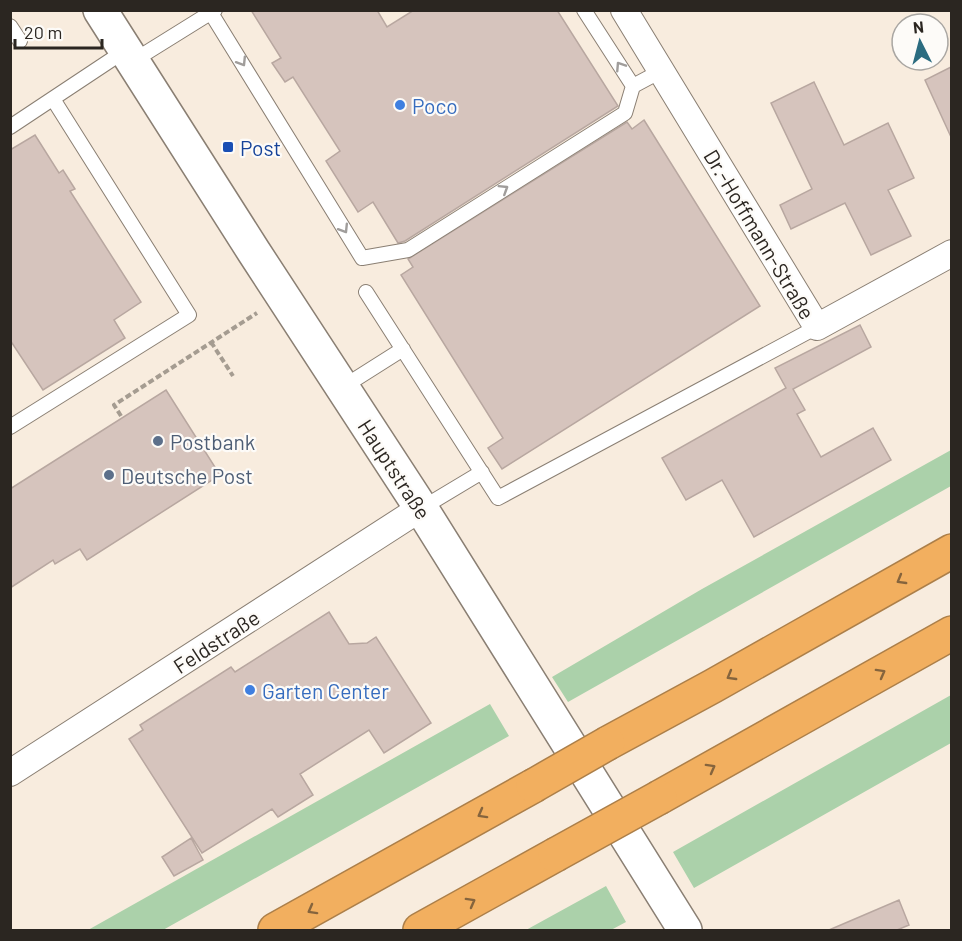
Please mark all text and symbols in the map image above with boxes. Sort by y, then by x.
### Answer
scale bar [15,12,102,50]
north arrow [890,12,950,72]
text: N [912,17,925,37]
text: 20 m [24,21,62,43]
one-way arrow [234,56,246,66]
one-way arrow [616,62,628,72]
place label: Poco [412,93,458,118]
marker: Poco [393,98,407,112]
place label: Post [240,135,281,160]
marker: Post [221,140,235,154]
street label: Dr.-Hoffmann-Straße [699,145,821,323]
one-way arrow [498,185,508,197]
one-way arrow [336,223,348,233]
street label: Hauptstraße [353,414,437,524]
place label: Postbank [170,429,255,454]
marker: Postbank [151,434,165,448]
place label: Deutsche Post [121,463,253,488]
marker: Deutsche Post [102,468,116,482]
one-way arrow [897,573,907,584]
street label: Feldstraße [168,604,264,678]
one-way arrow [727,669,737,680]
one-way arrow [875,669,885,680]
place label: Garten Center [262,678,389,703]
marker: Garten Center [243,683,257,697]
one-way arrow [705,764,715,775]
one-way arrow [478,807,488,818]
one-way arrow [465,898,475,909]
one-way arrow [308,903,318,914]

